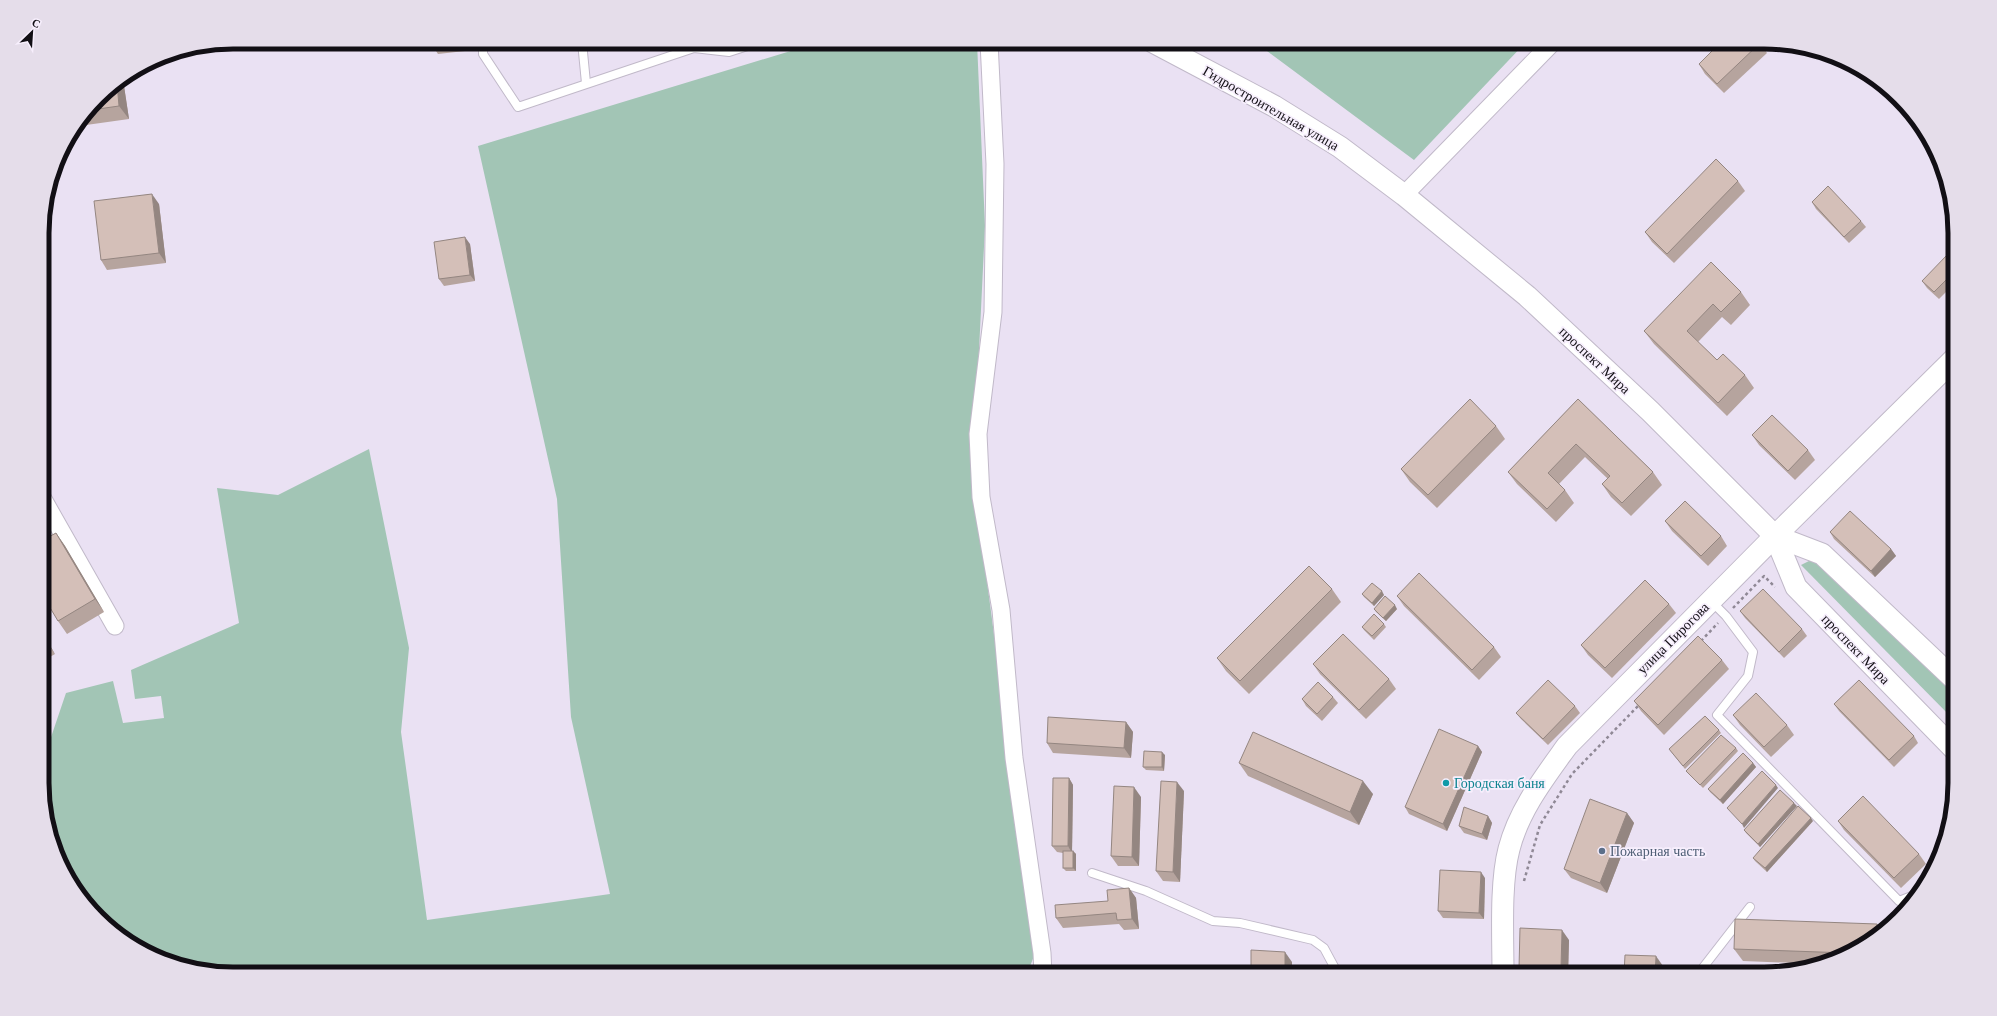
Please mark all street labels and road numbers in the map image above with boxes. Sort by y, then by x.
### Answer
street label: Гидростроительная улица [1200,63,1342,154]
street label: проспект Мира [1556,324,1634,397]
street label: улица Пирогова [1635,599,1713,677]
street label: проспект Мира [1819,611,1893,688]

